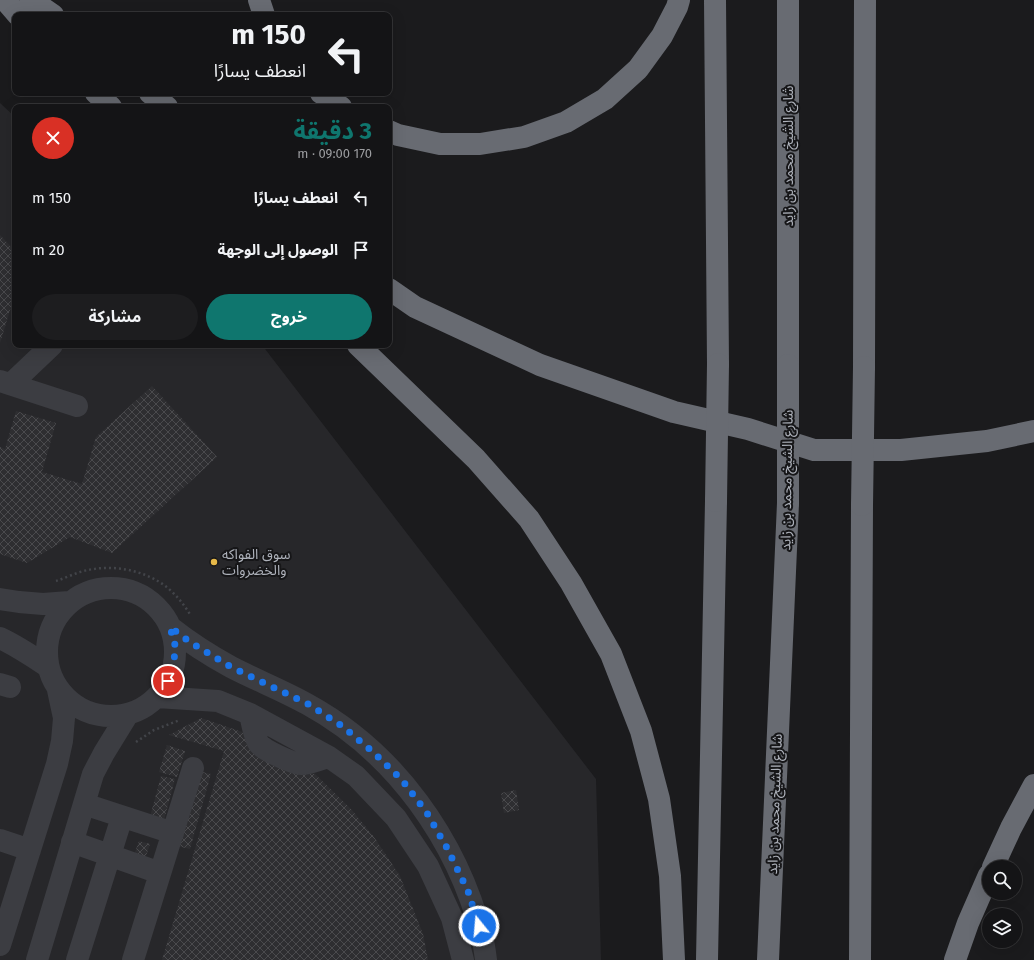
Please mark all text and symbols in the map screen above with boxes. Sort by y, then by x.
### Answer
text: 150 m [231,18,306,51]
icon: left [320,28,372,80]
text: انعطف يسارًا [214,60,306,82]
street label: شارع الشيخ محمد بن زايد [780,86,799,226]
button: close [32,117,74,159]
text: 3 دقيقة [293,117,372,145]
text: 170 m · 09:00 [297,146,372,161]
icon: left [350,187,372,209]
text: 150 m [32,189,71,207]
text: انعطف يسارًا [254,189,338,207]
icon: arrive [350,239,372,261]
text: 20 m [32,241,65,259]
text: الوصول إلى الوجهة [218,241,338,259]
button: مشاركة [32,294,198,340]
button: خروج [206,294,372,340]
street label: شارع الشيخ محمد بن زايد [777,409,799,551]
place label: سوق الفواكه والخضروات [222,546,291,579]
marker: سوق الفواكه والخضروات [209,557,219,567]
pin [151,664,185,698]
icon: arrive [157,670,179,692]
street label: شارع الشيخ محمد بن زايد [764,733,788,875]
map controls [982,860,1022,948]
button: search [982,860,1022,900]
position arrow [458,905,500,947]
button: layers [982,908,1022,948]

